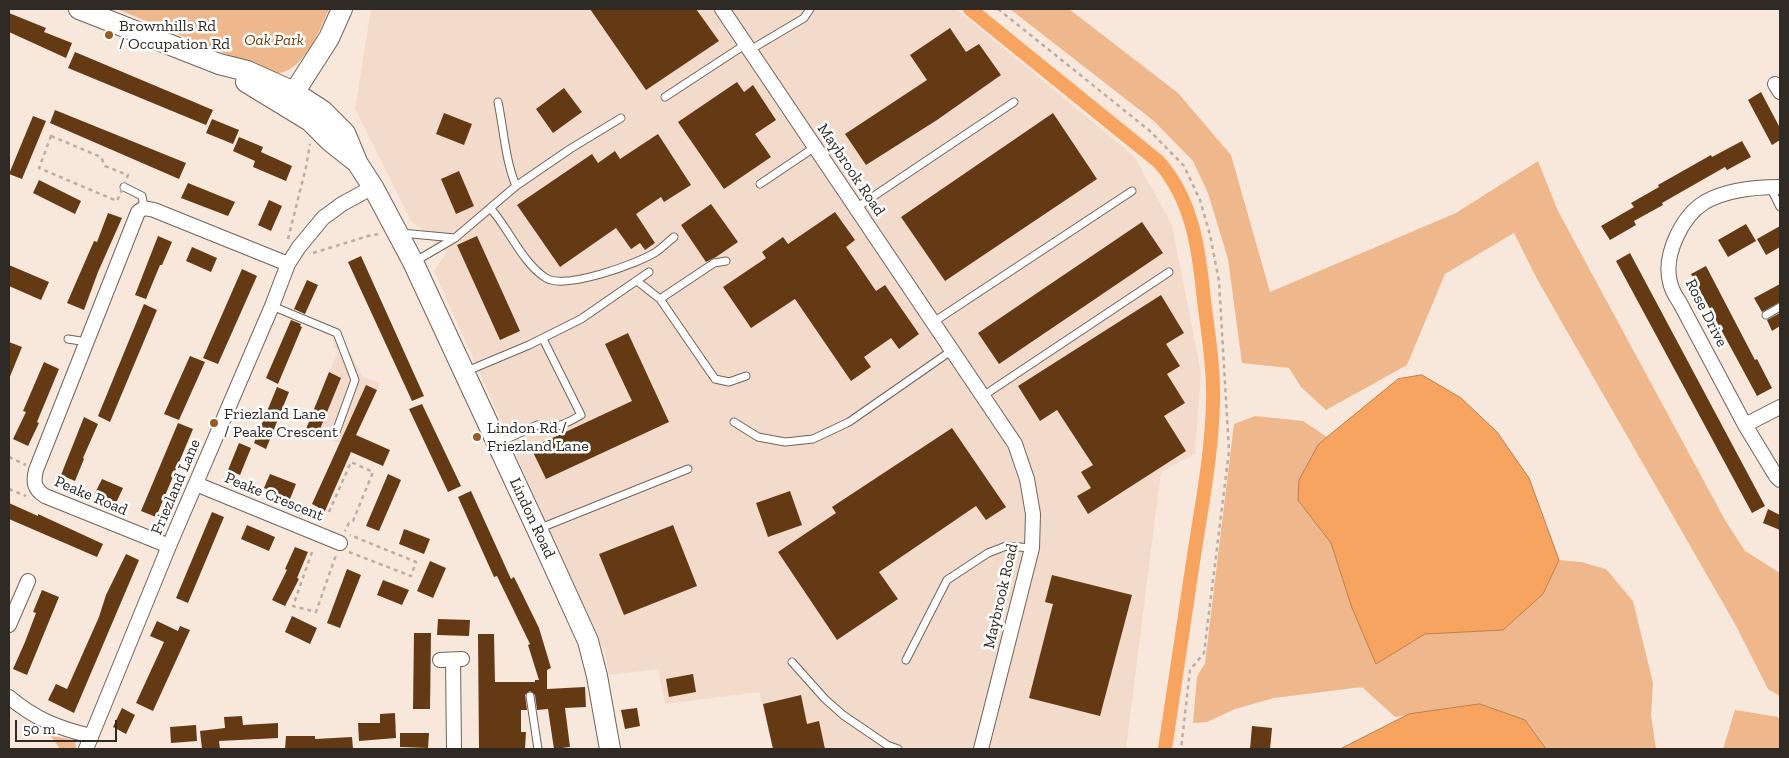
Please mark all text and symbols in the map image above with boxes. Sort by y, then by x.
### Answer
place label: Brownhills Rd / Occupation Rd [119,16,230,54]
marker: Brownhills Rd / Occupation Rd [103,29,115,41]
park label: Oak Park [244,30,304,50]
street label: Maybrook Road [813,120,889,220]
street label: Rose Drive [1681,276,1731,350]
place label: Friezland Lane / Peake Crescent [224,404,338,442]
marker: Friezland Lane / Peake Crescent [208,417,220,429]
place label: Lindon Rd / Friezland Lane [487,418,589,456]
marker: Lindon Rd / Friezland Lane [471,431,483,443]
street label: Friezland Lane [147,436,205,538]
street label: Peake Crescent [222,468,326,526]
street label: Peake Road [51,472,131,520]
street label: Lindon Road [505,475,559,561]
street label: Maybrook Road [980,541,1022,651]
scale bar [18,710,120,742]
text: 50 m [23,720,56,738]

